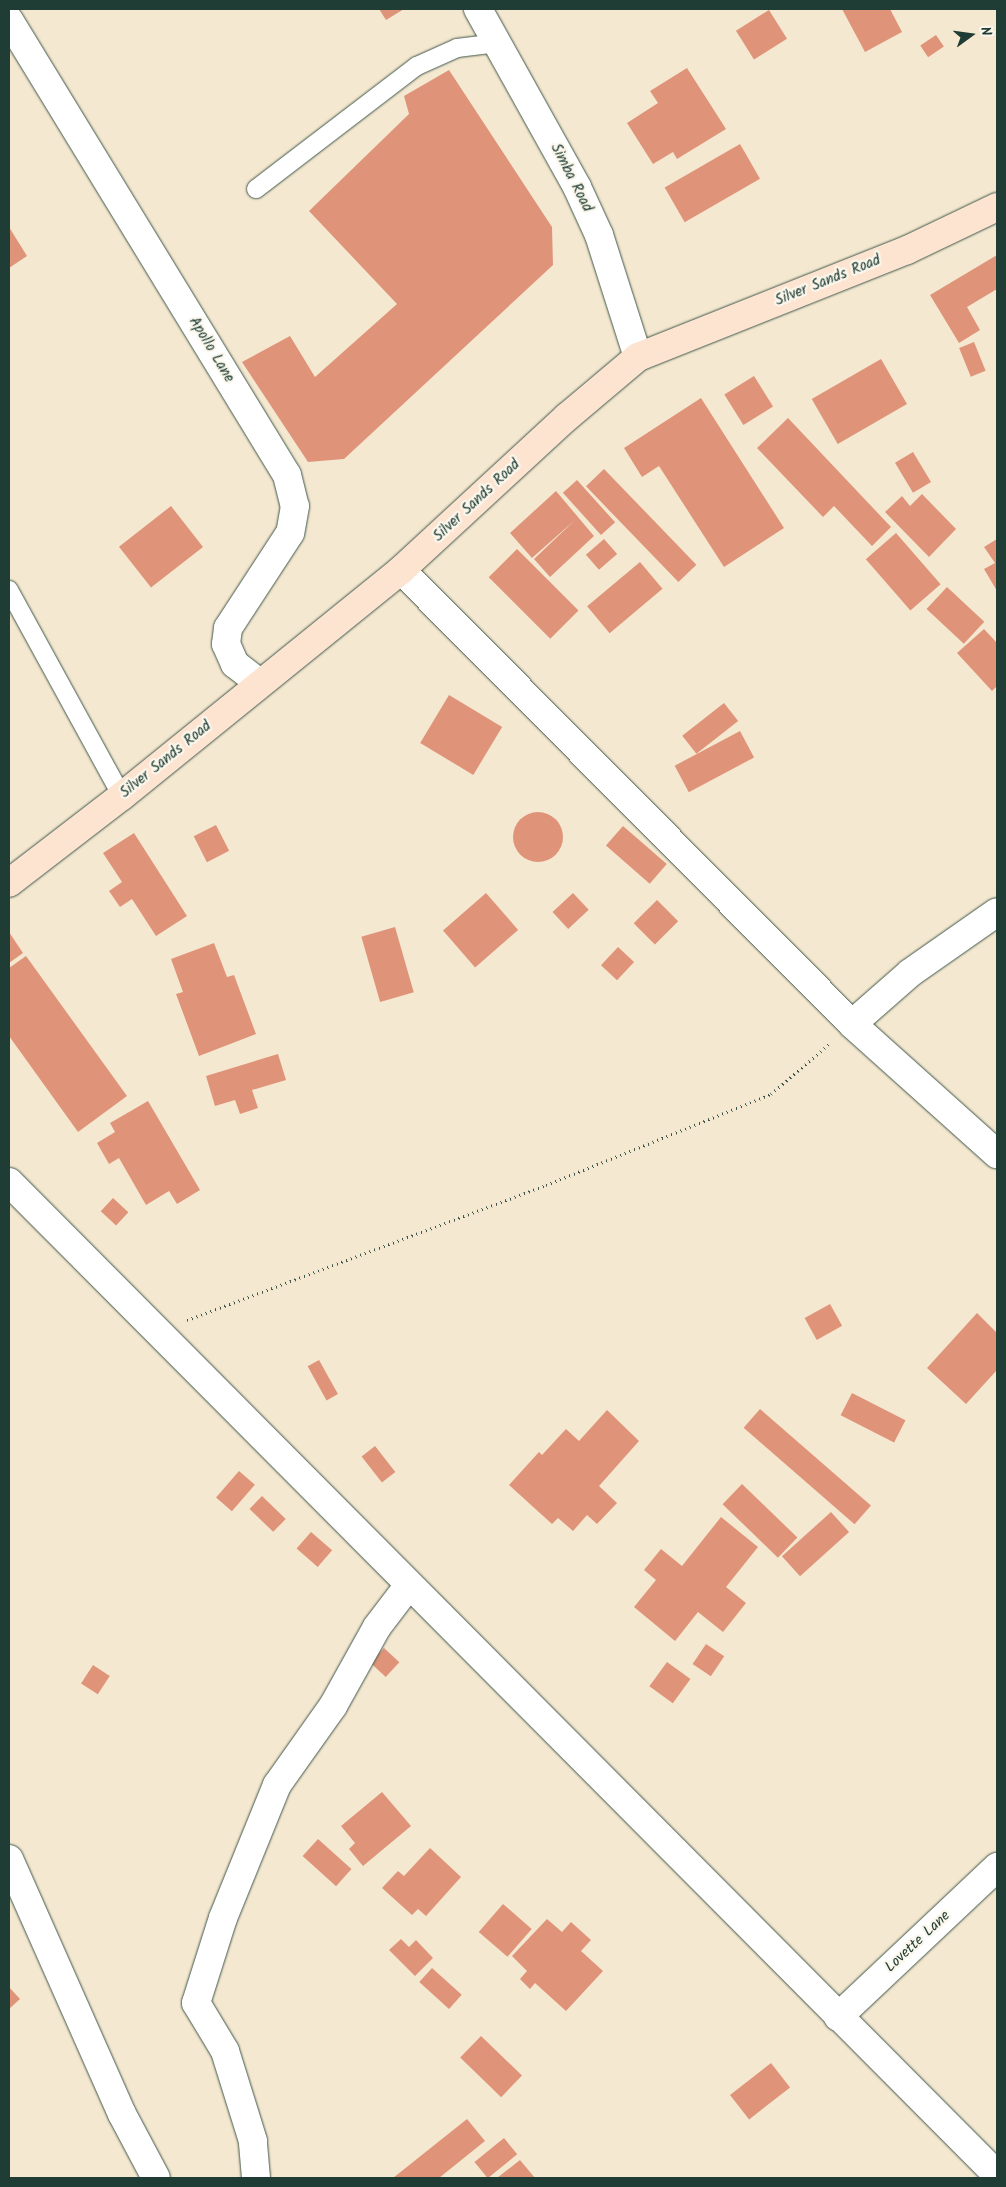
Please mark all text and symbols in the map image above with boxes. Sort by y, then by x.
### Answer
north arrow [946,10,996,60]
text: N [974,24,997,38]
street label: Simba Road [546,141,596,215]
street label: Silver Sands Road [773,252,883,310]
street label: Apollo Lane [184,314,238,386]
street label: Silver Sands Road [430,456,524,546]
street label: Silver Sands Road [117,718,215,802]
street label: Lovette Lane [882,1907,954,1977]

